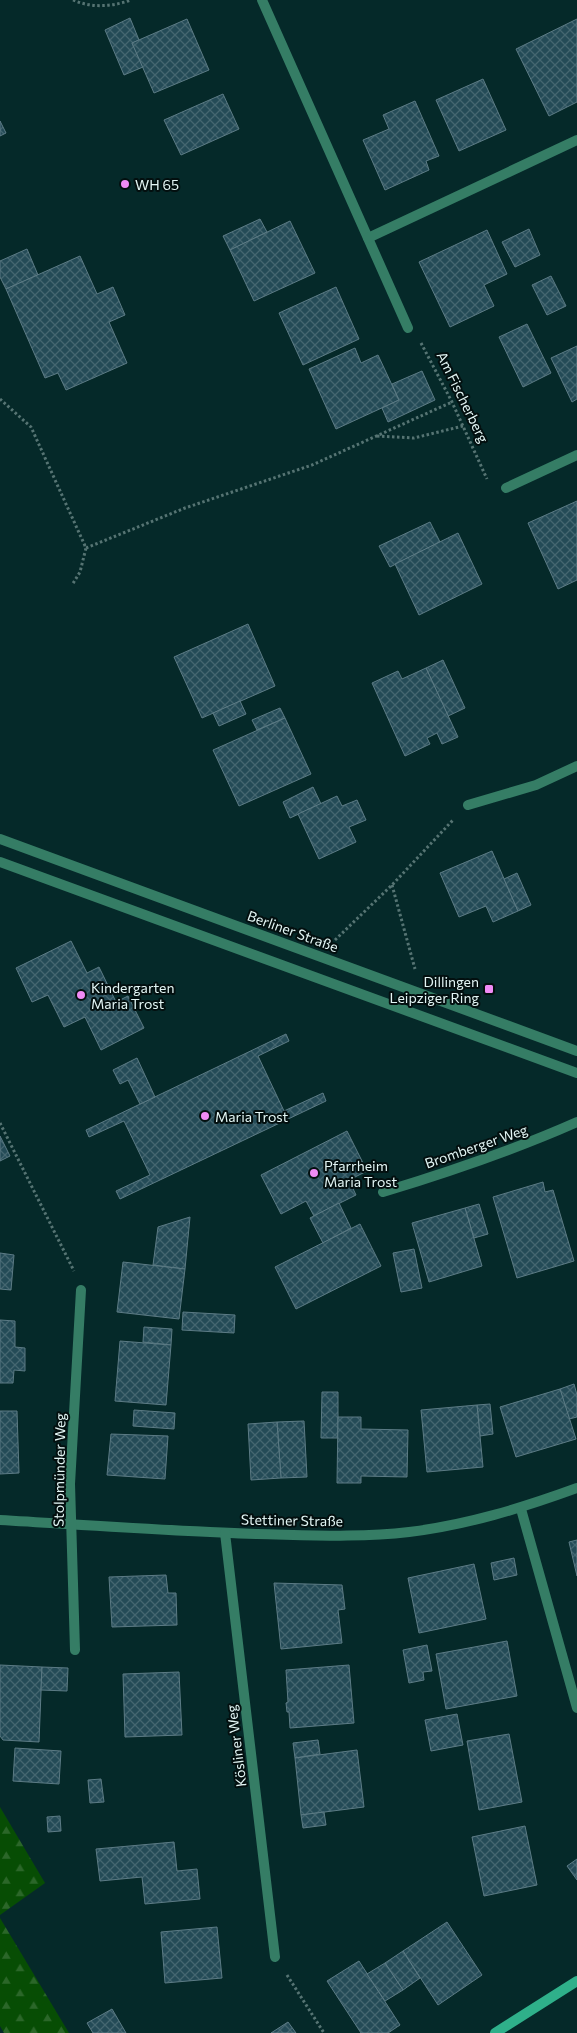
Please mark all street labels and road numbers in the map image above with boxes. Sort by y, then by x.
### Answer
street label: Am Fischerberg [434,349,493,446]
street label: Berliner Straße [245,907,341,955]
street label: Bromberger Weg [422,1120,530,1172]
street label: Stolpmünder Weg [50,1412,69,1527]
street label: Stettiner Straße [241,1511,343,1529]
street label: Kösliner Weg [222,1704,249,1788]

